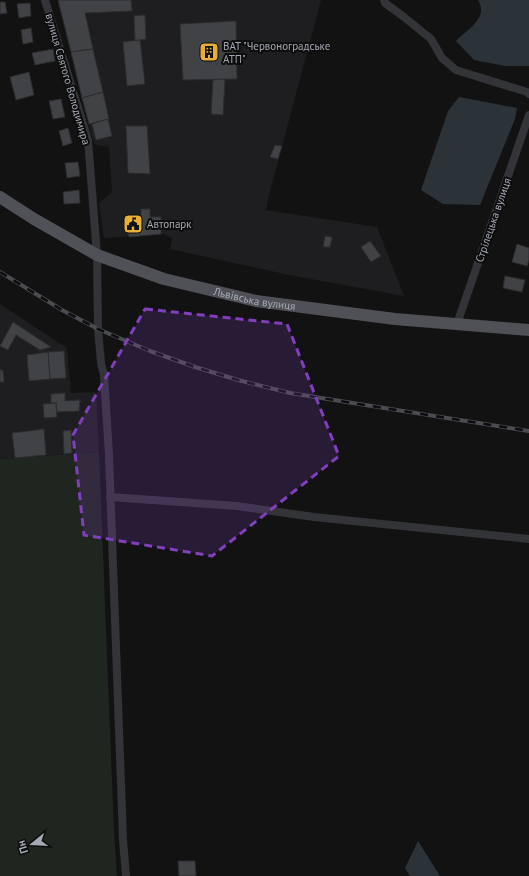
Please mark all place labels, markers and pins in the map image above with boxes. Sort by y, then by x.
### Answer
place label: ВАТ "Червоноградське АТП" [223,39,331,66]
building icon: ВАТ "Червоноградське АТП" [198,41,220,63]
public building icon: Автопарк [122,213,144,235]
place label: Автопарк [147,217,192,231]

